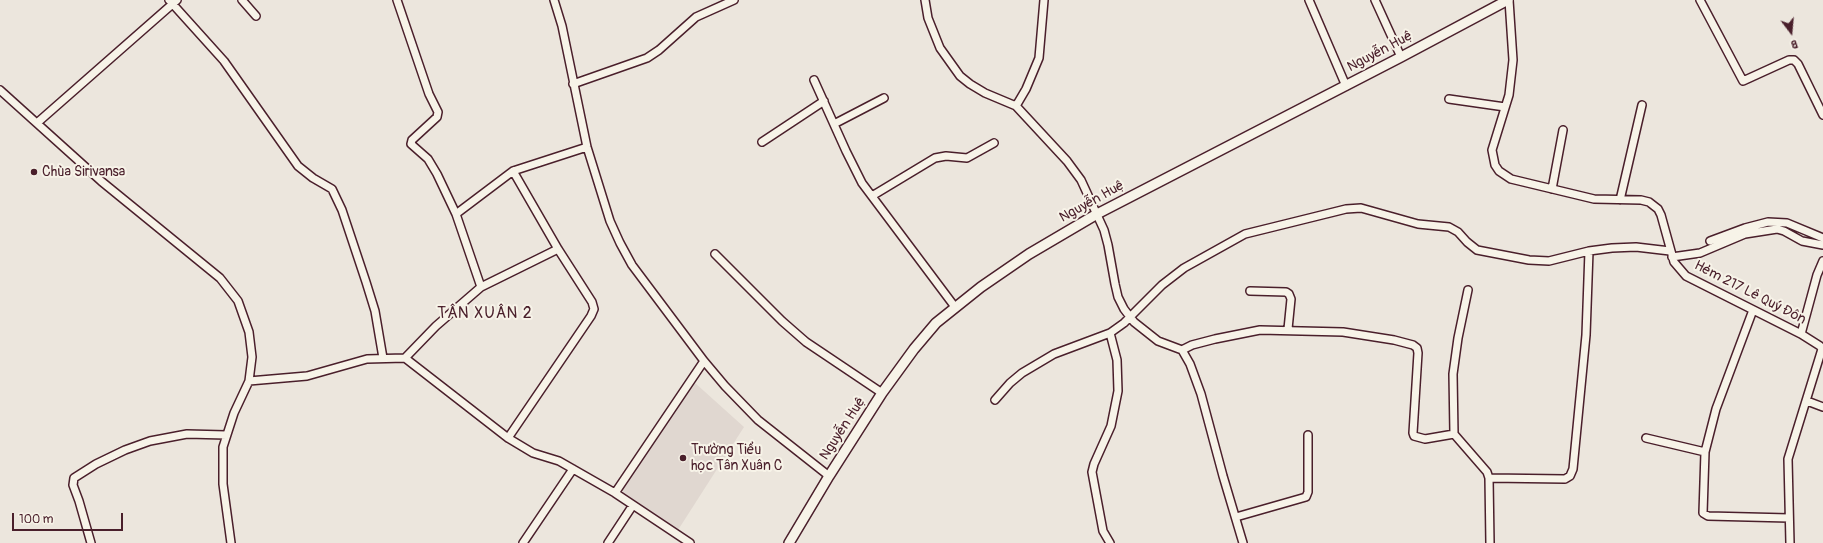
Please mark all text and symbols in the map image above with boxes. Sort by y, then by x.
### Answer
north arrow [1771,12,1811,52]
street label: Nguyễn Huệ [1345,28,1415,76]
text: B [1790,37,1799,51]
place label: Chùa Sirivansa [42,164,125,180]
marker: Chùa Sirivansa [29,167,39,177]
street label: Nguyễn Huệ [1057,177,1127,227]
street label: Hẻm 217 Lê Quý Đôn [1691,257,1809,329]
district label: TÂN XUÂN 2 [437,304,533,324]
street label: Nguyễn Huệ [817,395,869,463]
place label: Trường Tiểu học Tân Xuân C [691,442,782,474]
marker: Trường Tiểu học Tân Xuân C [678,453,688,463]
scale bar [14,505,125,531]
text: 100 m [19,512,53,527]

